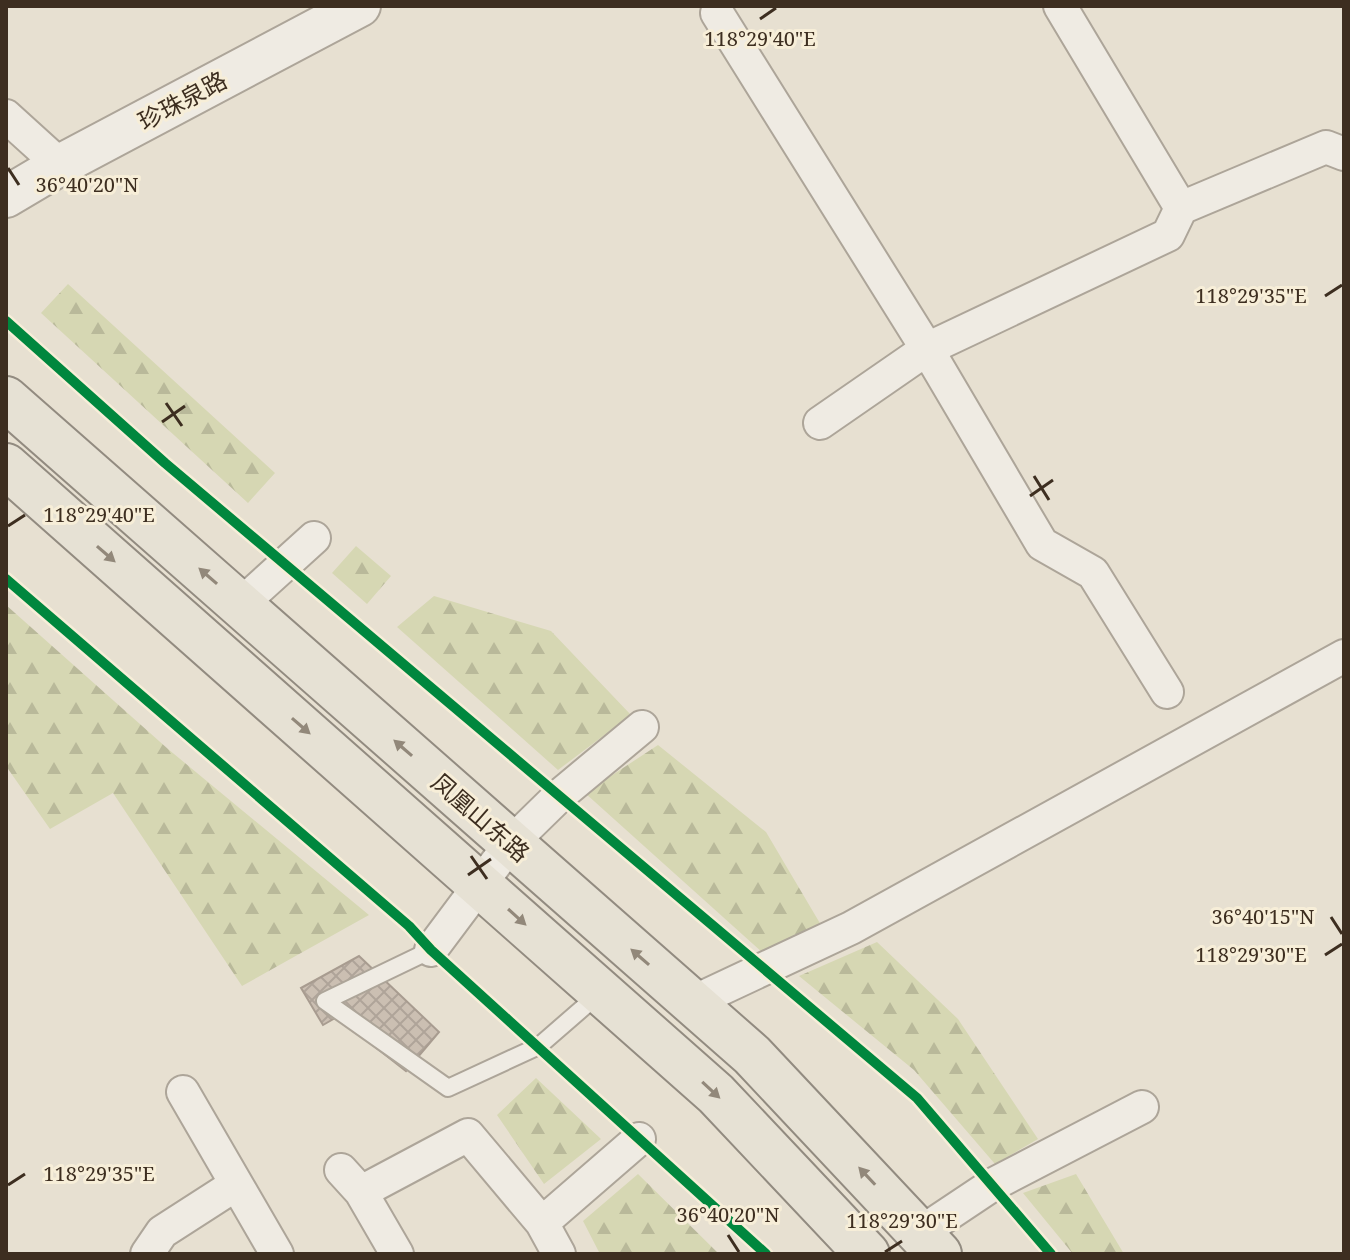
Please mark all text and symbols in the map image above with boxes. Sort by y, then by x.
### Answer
text: 118°29'40"E [704,25,816,52]
street label: 珍珠泉路 [132,63,232,137]
text: 36°40'20"N [36,171,138,198]
text: 118°29'35"E [1195,282,1307,309]
text: 118°29'40"E [43,501,155,528]
one-way arrow [97,545,116,563]
one-way arrow [198,568,217,586]
one-way arrow [292,717,311,735]
one-way arrow [393,740,413,757]
street label: 凤凰山东路 [425,765,537,869]
text: 36°40'15"N [1212,903,1314,930]
one-way arrow [506,908,526,925]
text: 118°29'30"E [1195,941,1307,968]
one-way arrow [631,948,650,966]
one-way arrow [701,1080,720,1099]
text: 118°29'35"E [43,1160,155,1187]
one-way arrow [858,1167,876,1186]
text: 36°40'20"N [677,1201,779,1228]
text: 118°29'30"E [846,1207,958,1234]

